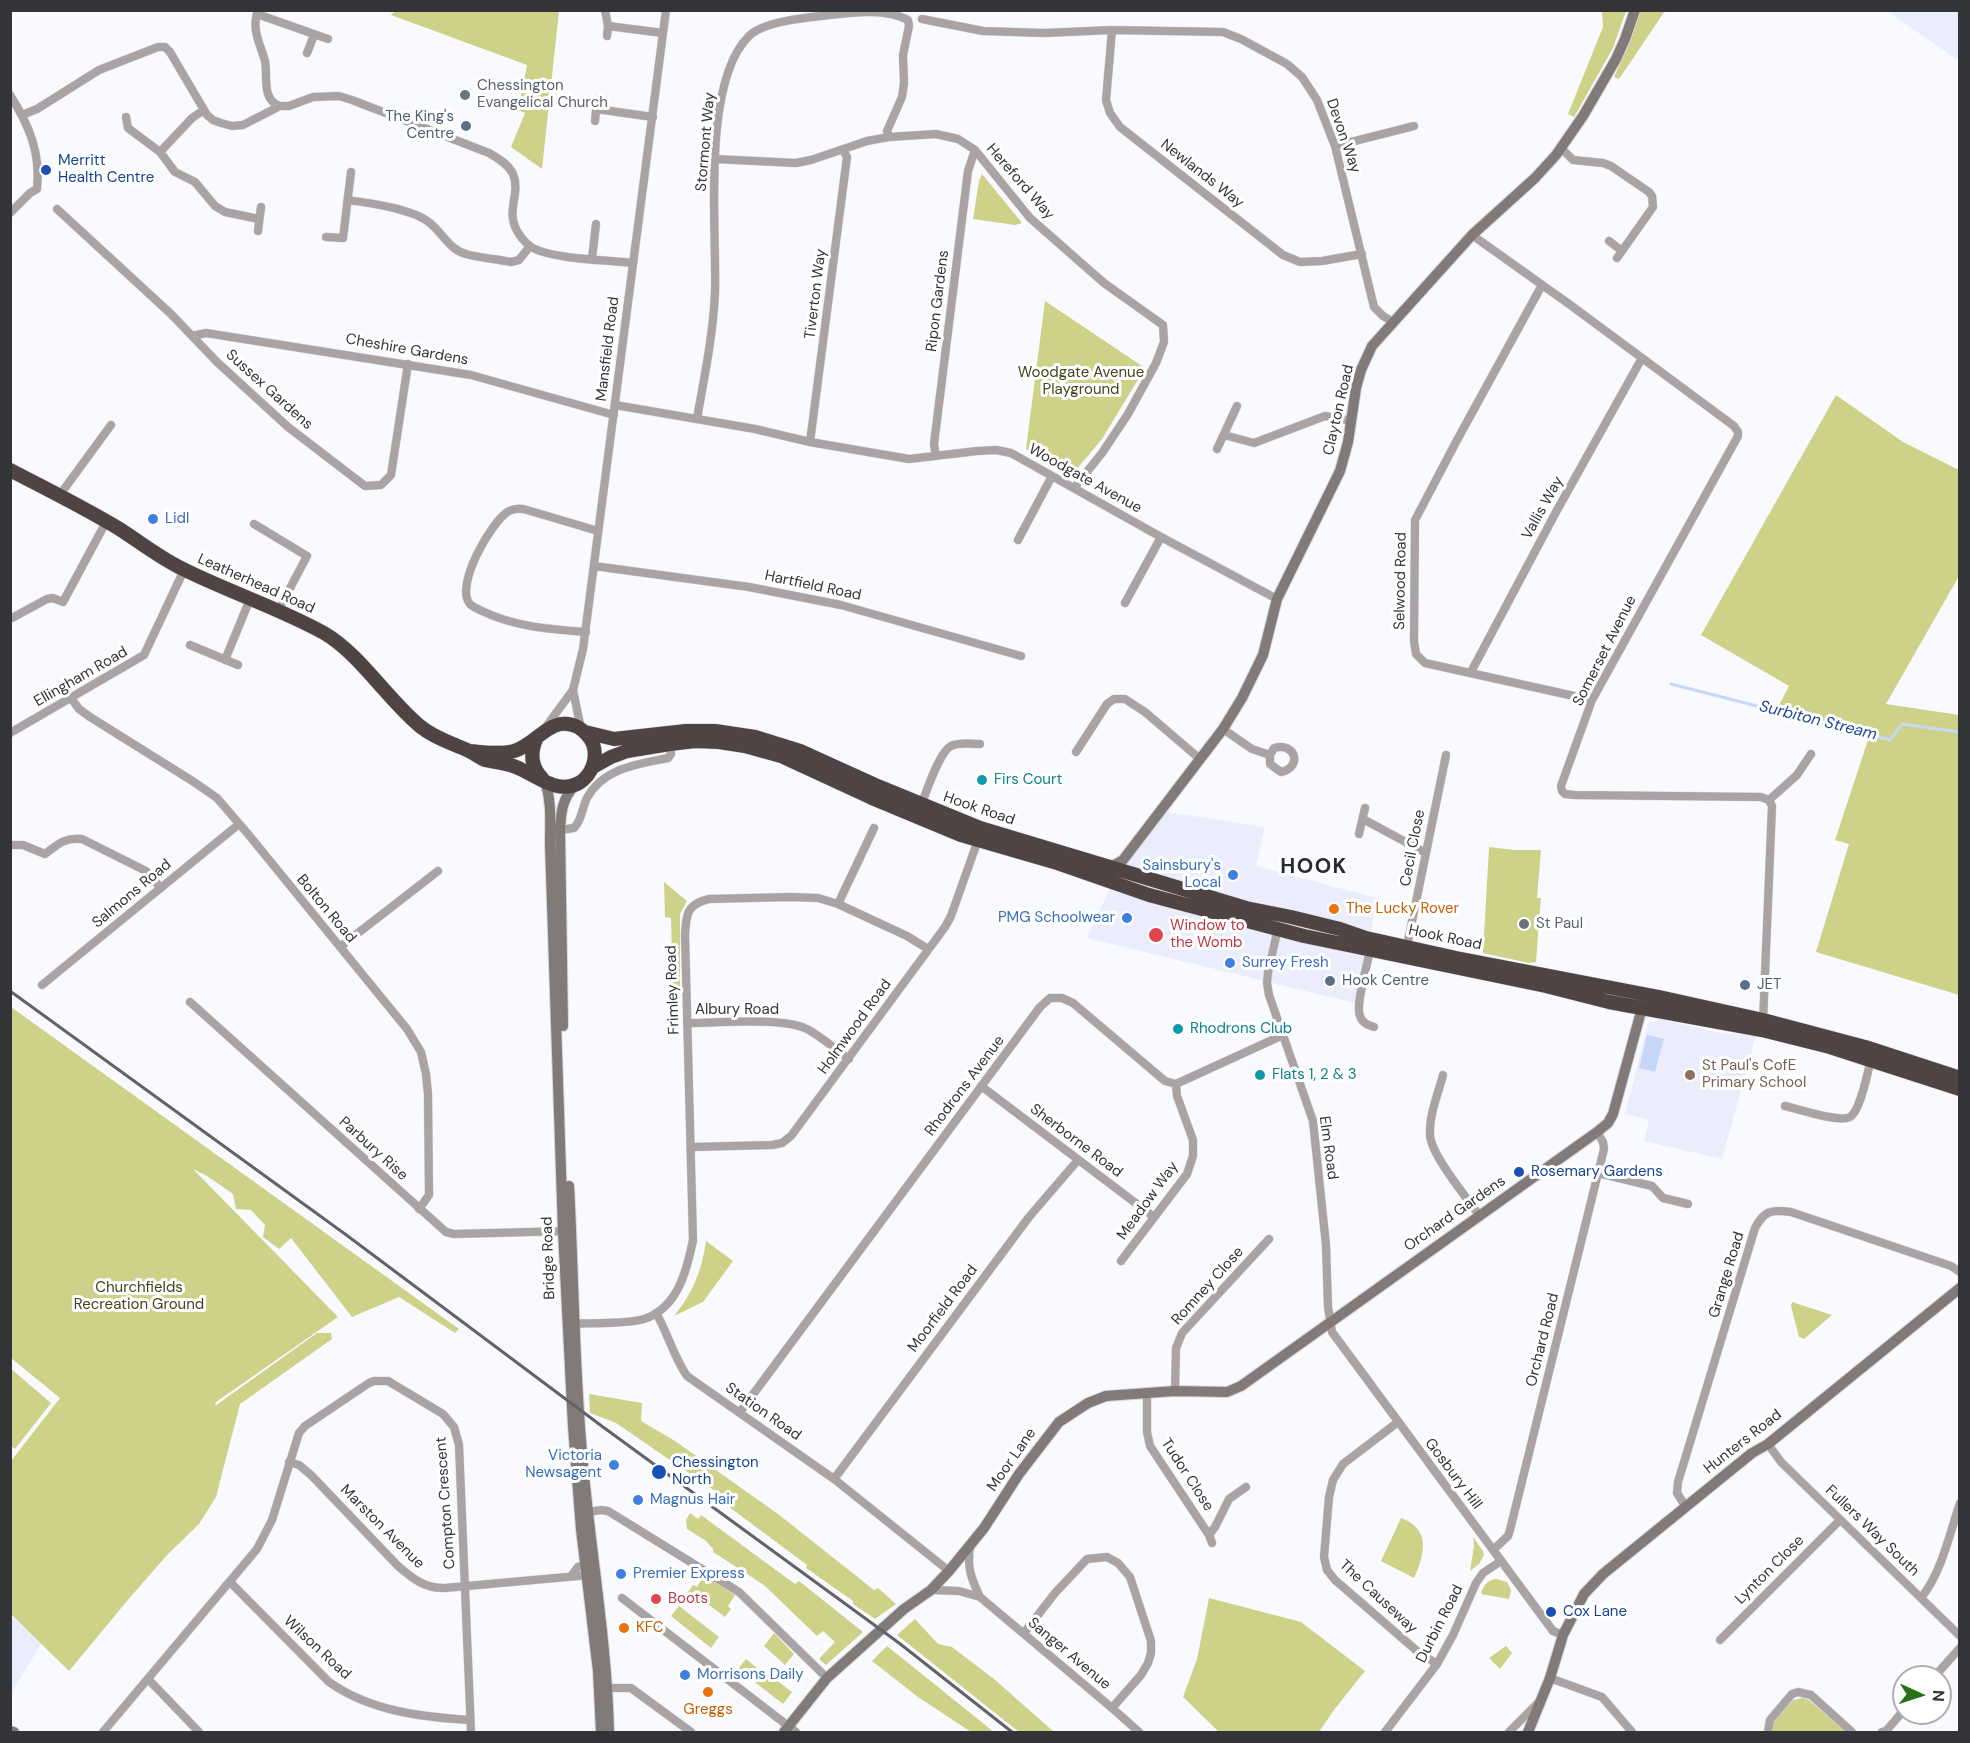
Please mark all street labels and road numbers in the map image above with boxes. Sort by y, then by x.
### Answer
street label: Stormont Way [693,92,719,192]
street label: Devon Way [1322,96,1364,176]
street label: Newlands Way [1157,136,1247,212]
street label: Hereford Way [982,140,1058,224]
street label: Tiverton Way [802,248,830,340]
street label: Ripon Gardens [923,249,953,353]
street label: Mansfield Road [593,296,623,402]
street label: Cheshire Gardens [344,330,470,370]
street label: Sussex Gardens [222,346,316,434]
street label: Clayton Road [1320,363,1358,457]
street label: Woodgate Avenue [1025,440,1145,518]
street label: Vallis Way [1518,473,1568,543]
street label: Selwood Road [1391,532,1411,630]
street label: Leatherhead Road [195,550,317,618]
street label: Hartfield Road [763,567,863,605]
street label: Somerset Avenue [1569,593,1641,709]
street label: Ellingham Road [31,643,131,711]
street label: Hook Road [941,788,1017,830]
street label: Cecil Close [1397,808,1429,888]
street label: Salmons Road [89,856,175,932]
street label: Bolton Road [292,871,360,947]
street label: Hook Road [1407,921,1483,955]
street label: Frimley Road [662,945,684,1035]
street label: Holmwood Road [814,976,896,1078]
street label: Albury Road [695,1001,779,1019]
street label: Rhodrons Avenue [921,1032,1009,1140]
street label: Sherborne Road [1026,1100,1126,1182]
street label: Parbury Rise [335,1113,411,1185]
street label: Elm Road [1315,1115,1341,1181]
street label: Meadow Way [1113,1158,1183,1244]
street label: Orchard Gardens [1401,1172,1509,1256]
street label: Bridge Road [539,1216,559,1300]
street label: Grange Road [1705,1230,1749,1320]
street label: Romney Close [1168,1243,1248,1329]
street label: Moorfield Road [904,1262,982,1356]
street label: Orchard Road [1523,1291,1563,1389]
street label: Station Road [722,1379,804,1445]
street label: Hunters Road [1701,1406,1785,1478]
street label: Moor Lane [984,1425,1040,1495]
street label: Tudor Close [1157,1435,1217,1515]
street label: Gosbury Hill [1420,1435,1486,1513]
street label: Compton Crescent [432,1436,460,1570]
street label: Marston Avenue [336,1481,428,1573]
street label: Fullers Way South [1821,1482,1923,1580]
street label: Lynton Close [1732,1532,1808,1608]
street label: The Causeway [1335,1556,1421,1638]
street label: Durbin Road [1413,1582,1467,1666]
street label: Wilson Road [280,1612,354,1684]
street label: Sanger Avenue [1024,1614,1114,1694]

